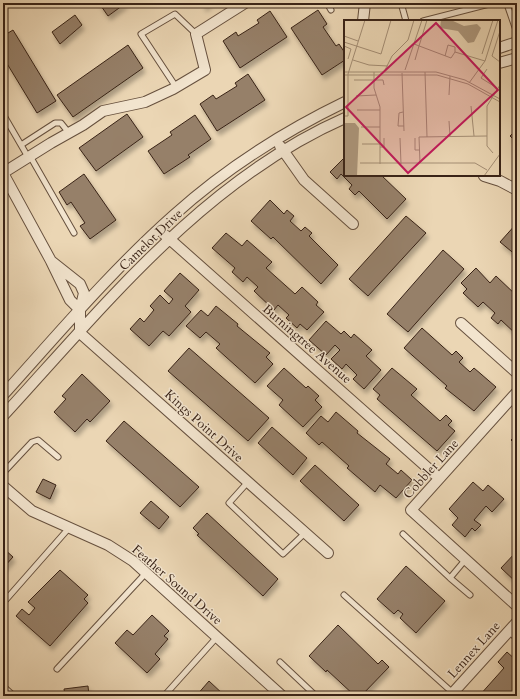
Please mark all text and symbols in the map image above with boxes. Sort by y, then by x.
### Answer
inset map [344,20,500,176]
street label: Camelot Drive [115,205,187,275]
street label: Burningtree Avenue [259,300,356,388]
street label: Kings Point Drive [161,386,247,466]
street label: Cobbler Lane [399,435,463,503]
street label: Feather Sound Drive [128,541,226,629]
street label: Lennex Lane [444,617,505,682]

